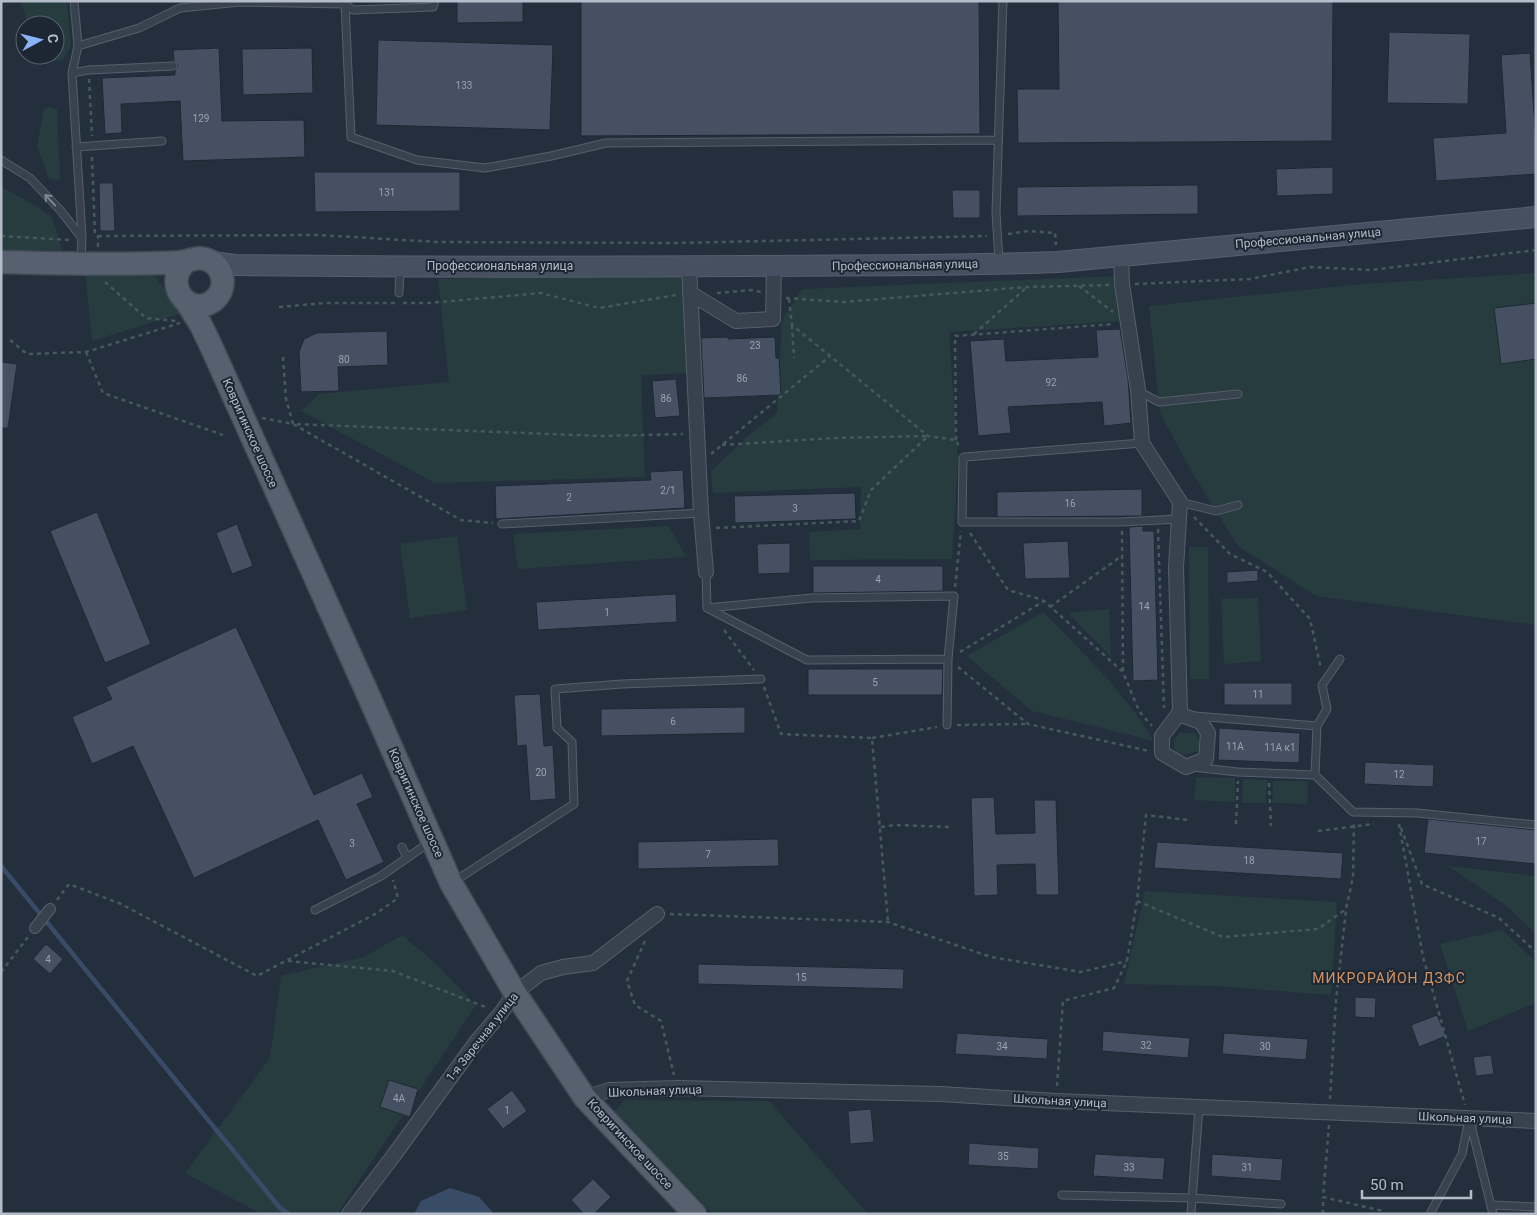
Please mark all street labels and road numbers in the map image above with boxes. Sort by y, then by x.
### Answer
street label: Профессиональная улица [1234,225,1382,251]
street label: Профессиональная улица [832,257,978,273]
street label: Профессиональная улица [427,259,573,273]
street label: Ковригинское шоссе [220,376,280,490]
street label: Ковригинское шоссе [386,746,446,860]
street label: 1-я Заречная улица [443,990,521,1084]
street label: Школьная улица [608,1082,702,1100]
street label: Школьная улица [1013,1092,1107,1110]
street label: Ковригинское шоссе [585,1096,675,1192]
street label: Школьная улица [1418,1109,1512,1127]

